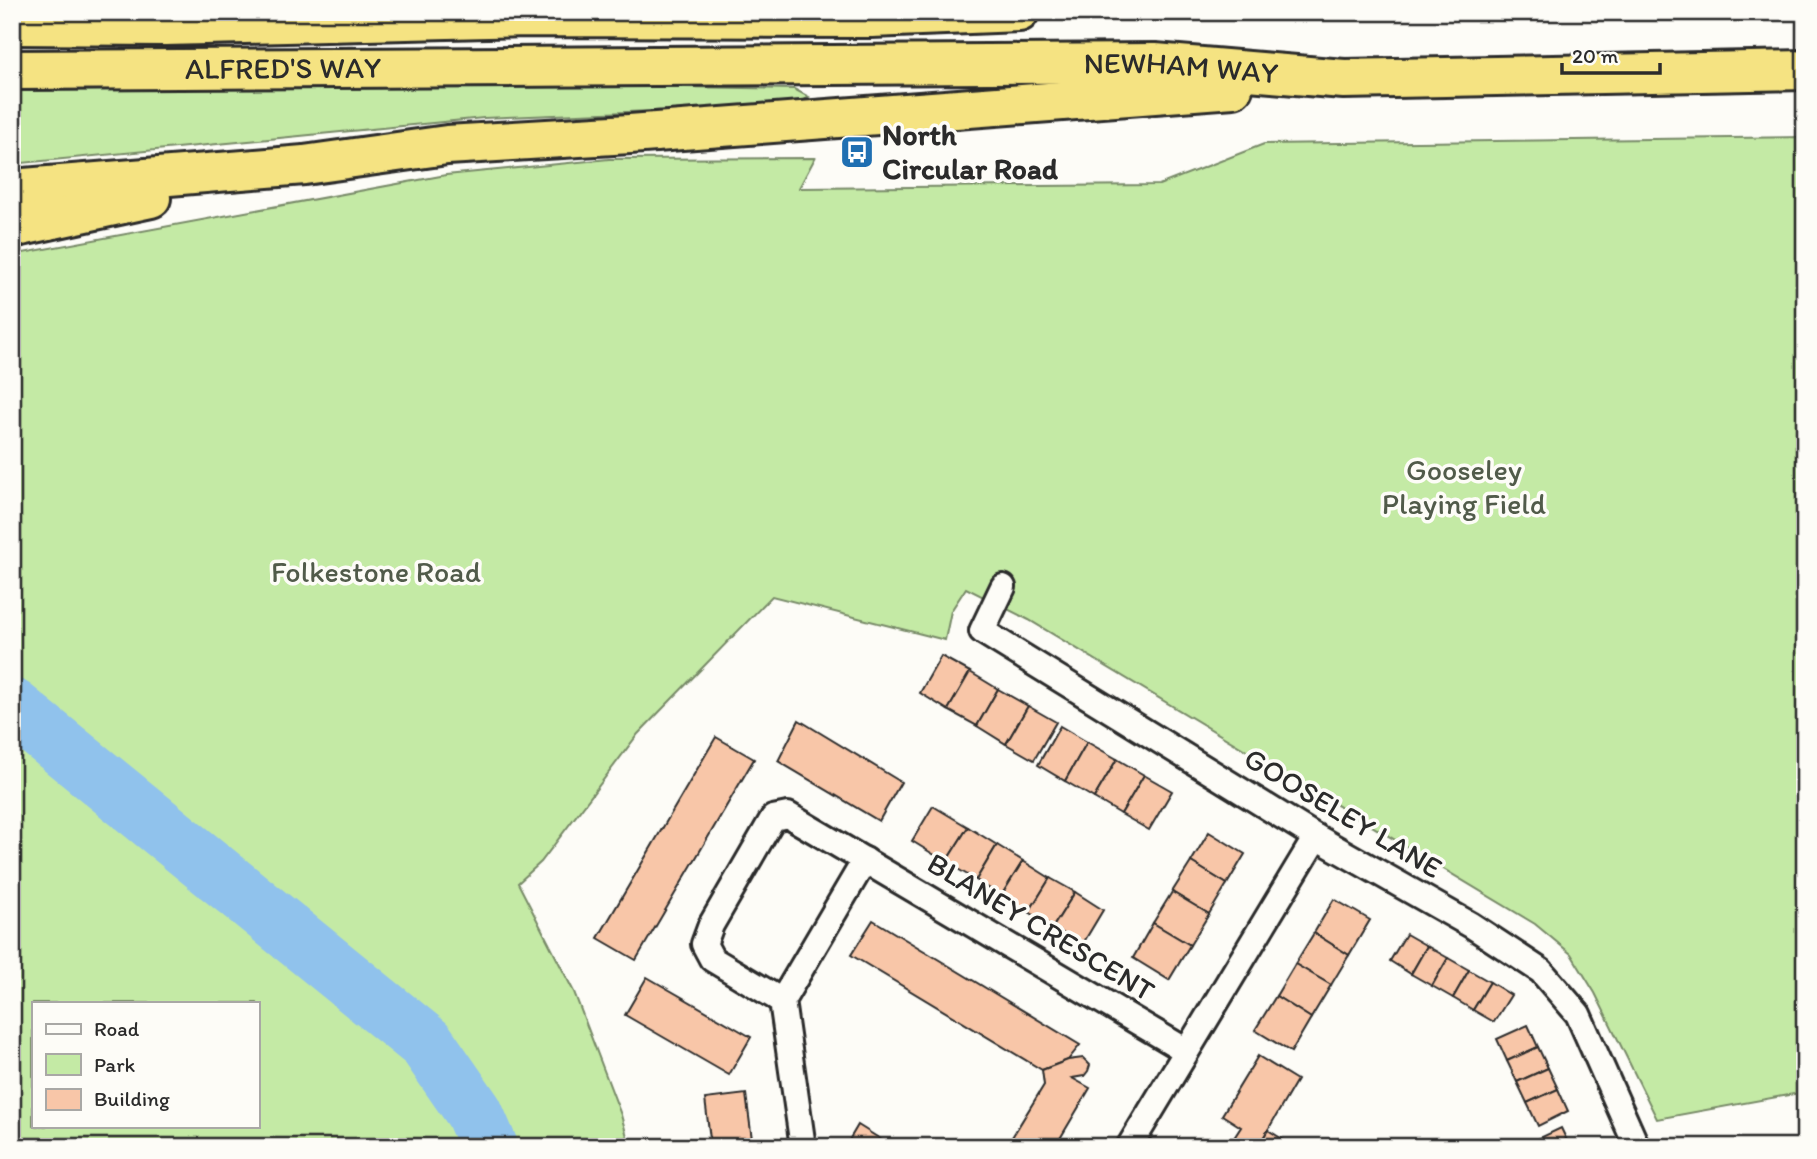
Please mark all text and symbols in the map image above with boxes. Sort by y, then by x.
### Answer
scale bar [1562,32,1660,76]
street label: NEWHAM WAY [1084,43,1280,91]
text: 20 m [1572,43,1619,68]
street label: ALFRED'S WAY [185,49,381,87]
place label: North Circular Road [882,116,1059,187]
bus stop icon: North Circular Road [838,133,876,171]
park label: Gooseley Playing Field [1382,451,1546,522]
park label: Folkestone Road [271,553,481,590]
street label: GOOSELEY LANE [1238,739,1449,886]
street label: BLANEY CRESCENT [921,844,1162,1009]
legend [32,1002,259,1128]
text: Road [94,1016,140,1041]
text: Park [94,1052,136,1077]
text: Building [94,1086,170,1111]

